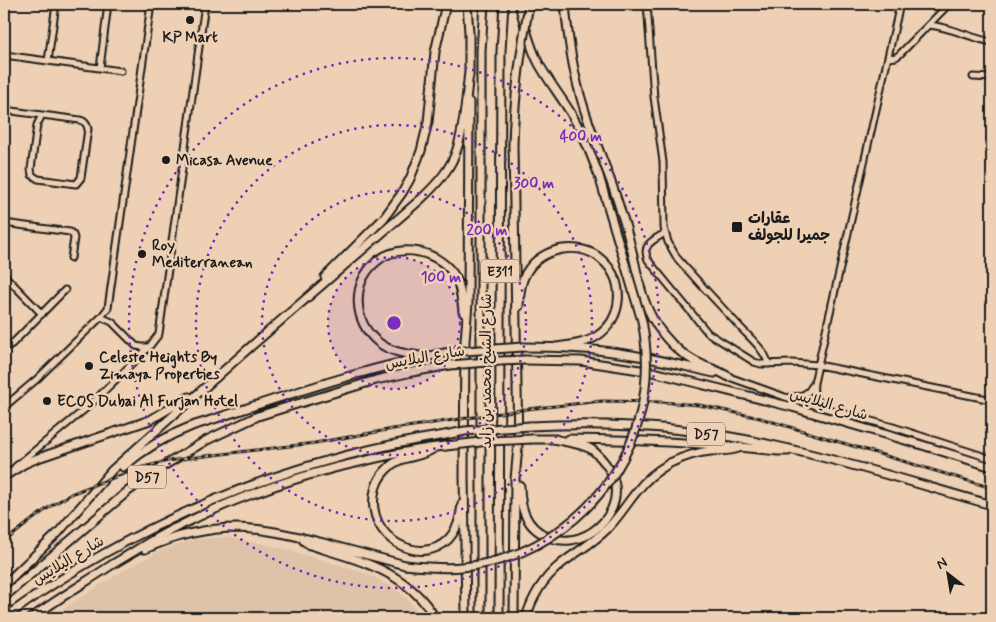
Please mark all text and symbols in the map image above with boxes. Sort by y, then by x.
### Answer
marker: KP Mart [184,14,196,26]
place label: KP Mart [162,28,218,48]
text: 400 m [560,127,602,147]
place label: Micasa Avenue [176,151,273,171]
marker: Micasa Avenue [160,154,172,166]
text: 300 m [514,174,554,194]
place label: عقارات جميرا للجولف [748,209,830,246]
marker: عقارات جميرا للجولف [730,220,744,234]
text: 200 m [467,221,508,241]
place label: Roy Mediterranean [152,236,253,273]
marker: Roy Mediterranean [136,248,148,260]
road number: E311 [481,260,519,282]
text: 100 m [421,268,461,288]
street label: شارع الشيخ محمد بن زايد [477,293,497,449]
centre of rings [385,314,403,332]
street label: شارع اليلايس [384,341,466,375]
place label: Celeste Heights By Zimaya Properties [99,348,220,385]
marker: Celeste Heights By Zimaya Properties [83,360,95,372]
street label: شارع اليلايس [787,384,870,426]
place label: ECOS Dubai Al Furjan Hotel [57,392,238,412]
marker: ECOS Dubai Al Furjan Hotel [41,395,53,407]
road number: D57 [687,422,725,446]
road number: D57 [128,466,166,488]
street label: شارع اليلايس [29,532,108,590]
north arrow [924,550,974,600]
text: N [933,554,950,574]

